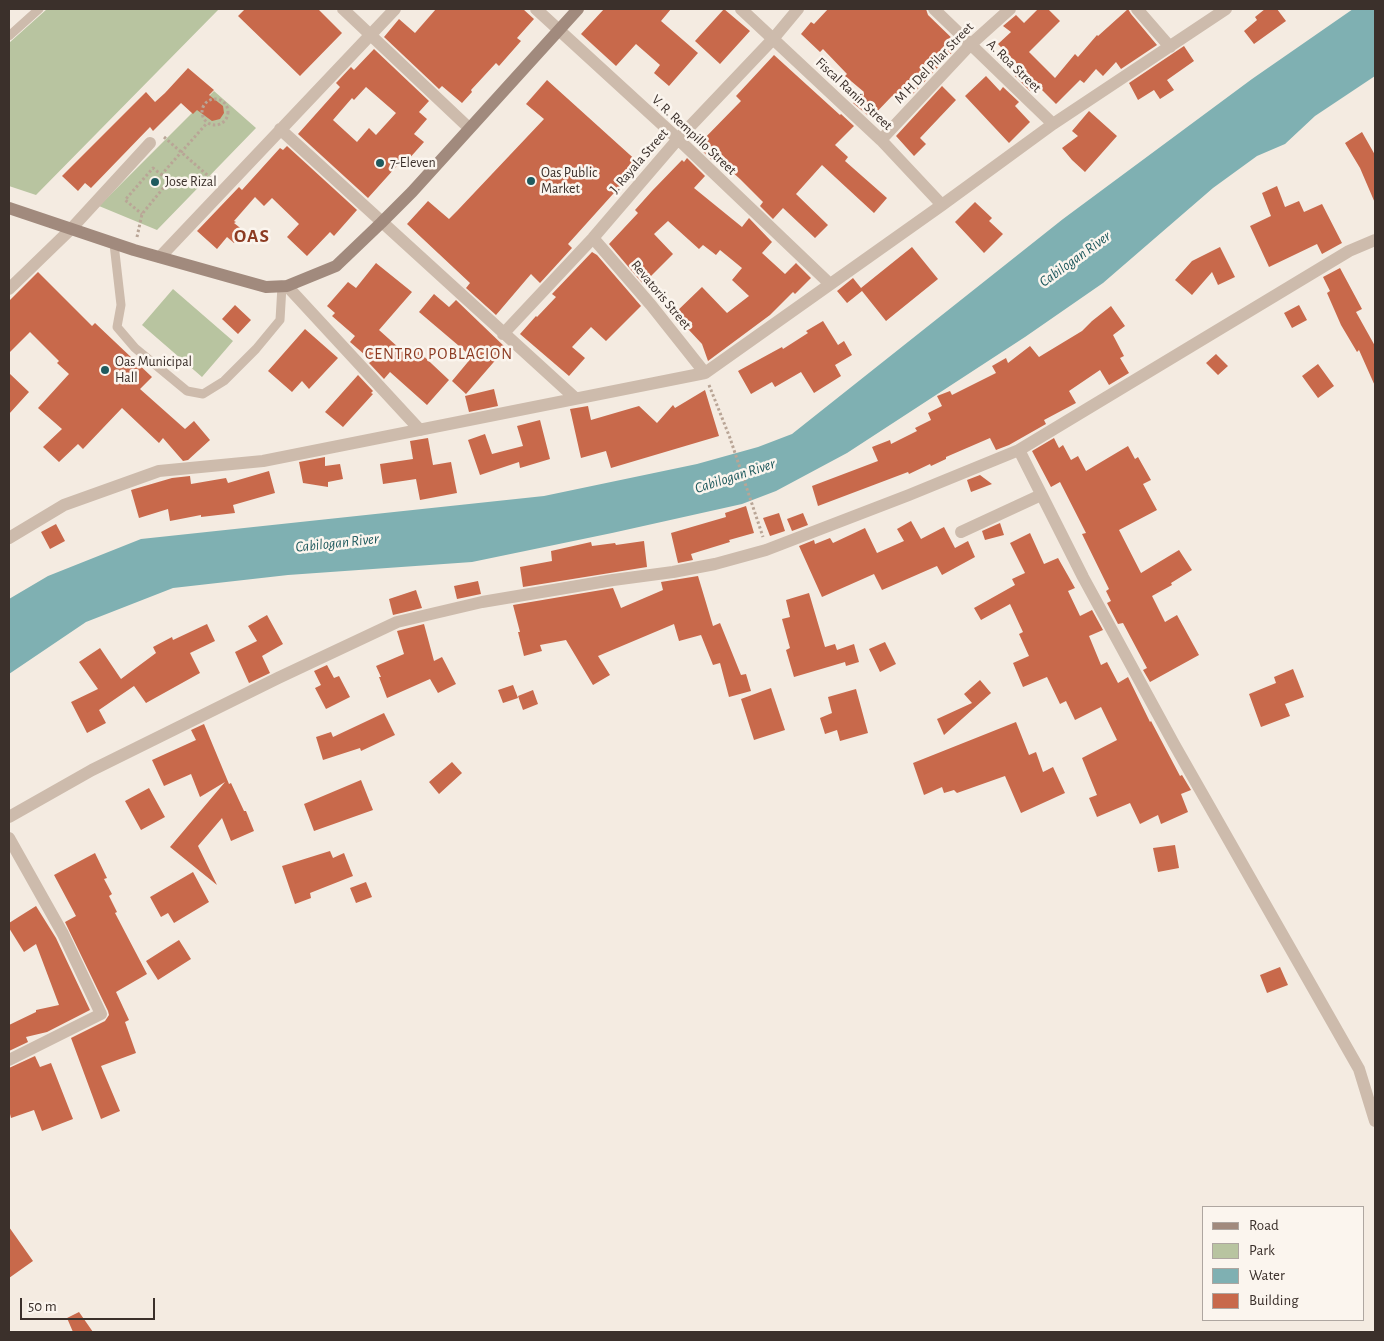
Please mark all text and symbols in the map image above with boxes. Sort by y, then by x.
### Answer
street label: M H Del Pilar Street [891,19,977,107]
street label: A. Roa Street [983,36,1045,96]
street label: Fiscal Ranin Street [812,54,896,134]
street label: V. R. Rempillo Street [648,91,740,179]
street label: J. Rayala Street [606,125,672,197]
place label: 7-Eleven [390,155,436,171]
marker: 7-Eleven [374,157,386,169]
place label: Oas Public Market [541,165,598,198]
place label: Jose Rizal [165,174,217,190]
marker: Oas Public Market [525,175,537,187]
marker: Jose Rizal [149,176,161,188]
district label: OAS [234,225,270,247]
water label: Cabilogan River [1036,227,1114,291]
street label: Revatoris Street [627,257,695,333]
district label: CENTRO POBLACION [363,344,515,364]
place label: Oas Municipal Hall [115,354,192,387]
marker: Oas Municipal Hall [99,364,111,376]
water label: Cabilogan River [692,455,778,497]
water label: Cabilogan River [295,530,379,556]
legend [1202,1206,1364,1321]
text: Road [1249,1218,1279,1233]
text: Park [1249,1243,1275,1258]
text: Water [1249,1268,1285,1283]
scale bar [22,1288,158,1320]
text: Building [1249,1293,1299,1308]
text: 50 m [28,1299,57,1314]

